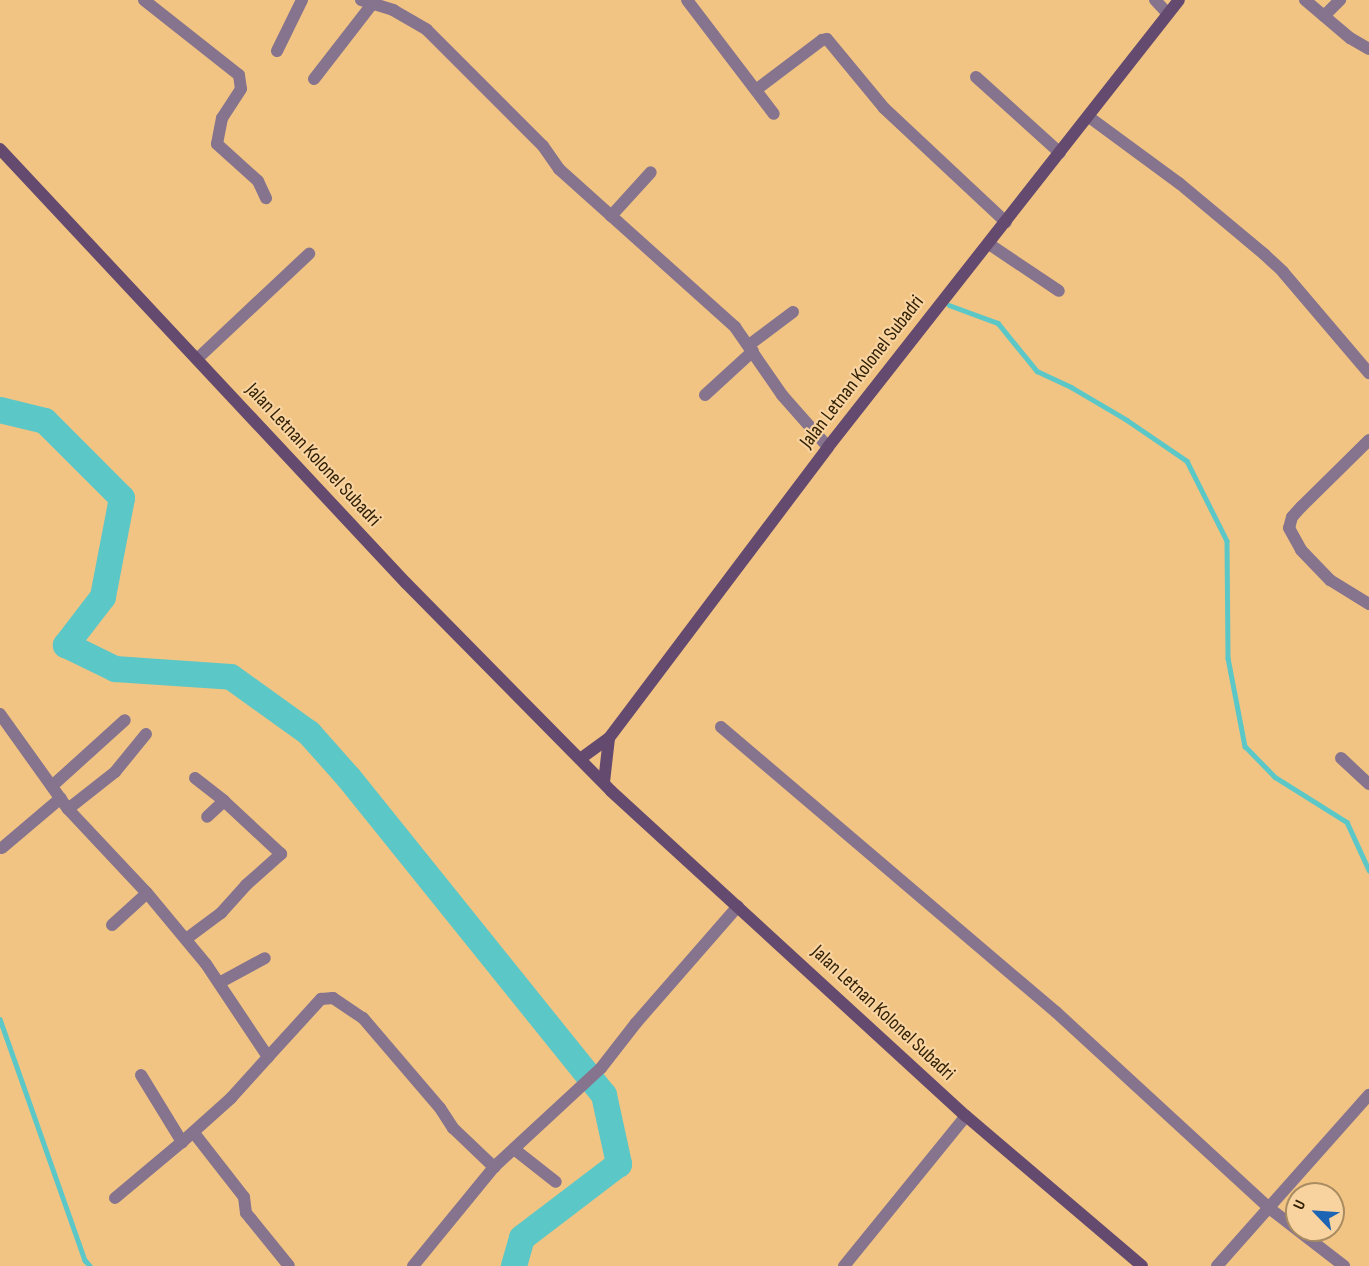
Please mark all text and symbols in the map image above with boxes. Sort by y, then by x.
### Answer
street label: Jalan Letnan Kolonel Subadri [795,291,929,453]
street label: Jalan Letnan Kolonel Subadri [240,378,386,532]
street label: Jalan Letnan Kolonel Subadri [806,940,960,1086]
north arrow [1285,1182,1345,1242]
text: U [1290,1197,1310,1213]

